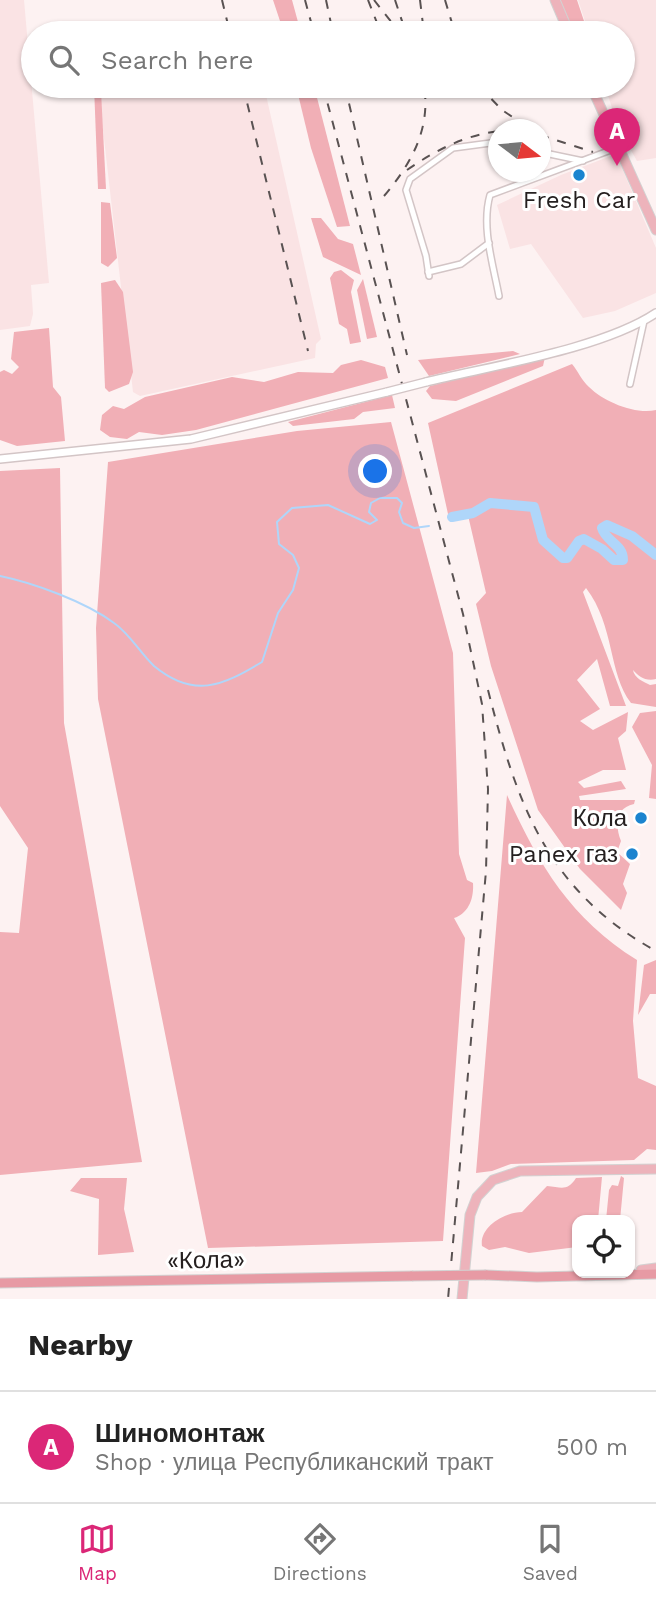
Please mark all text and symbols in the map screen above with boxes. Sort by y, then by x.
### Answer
search box [21,21,635,98]
icon: search [45,41,83,79]
text: Search here [101,45,253,75]
pin: A [594,108,640,166]
north arrow [488,119,551,182]
marker: Fresh Car [571,167,587,183]
place label: Fresh Car [523,186,635,214]
your location [358,454,392,488]
place label: Кола [573,804,628,832]
marker: Кола [633,810,649,826]
place label: Panex газ [509,840,618,868]
marker: Panex газ [624,846,640,862]
map controls [572,1215,635,1278]
button: locate [572,1215,635,1278]
street label: «Кола» [167,1245,245,1275]
text: Nearby [28,1327,133,1362]
text: Шиномонтаж [95,1418,264,1448]
text: A [43,1434,59,1461]
text: 500 m [556,1434,628,1461]
text: Shop · улица Республиканский тракт [95,1449,494,1476]
tab: Map [78,1520,117,1585]
tab: Directions [273,1520,367,1585]
tab: Saved [523,1520,578,1585]

